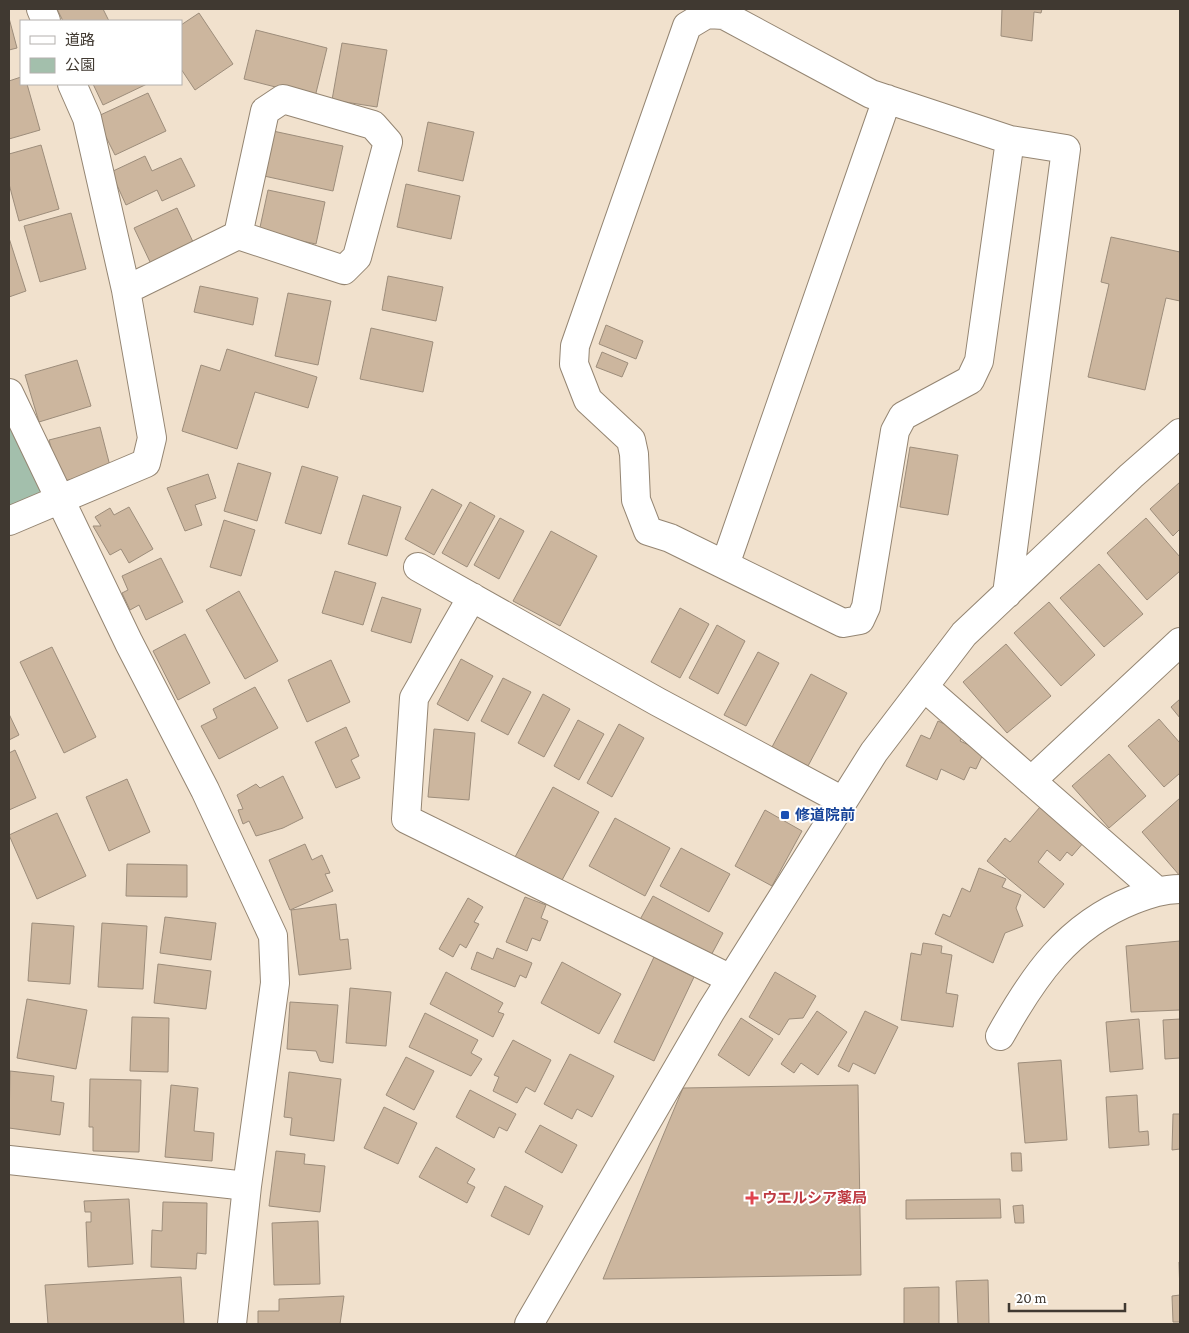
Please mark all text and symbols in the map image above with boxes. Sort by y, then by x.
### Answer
legend [20,20,182,85]
text: 道路 [65,32,95,48]
text: 公園 [65,57,95,73]
place label: 修道院前 [795,806,855,823]
marker: 修道院前 [779,809,791,821]
place label: ウエルシア薬局 [762,1190,867,1206]
marker: ウエルシア薬局 [746,1192,758,1204]
scale bar [1009,1280,1125,1312]
text: 20 m [1016,1290,1047,1306]

